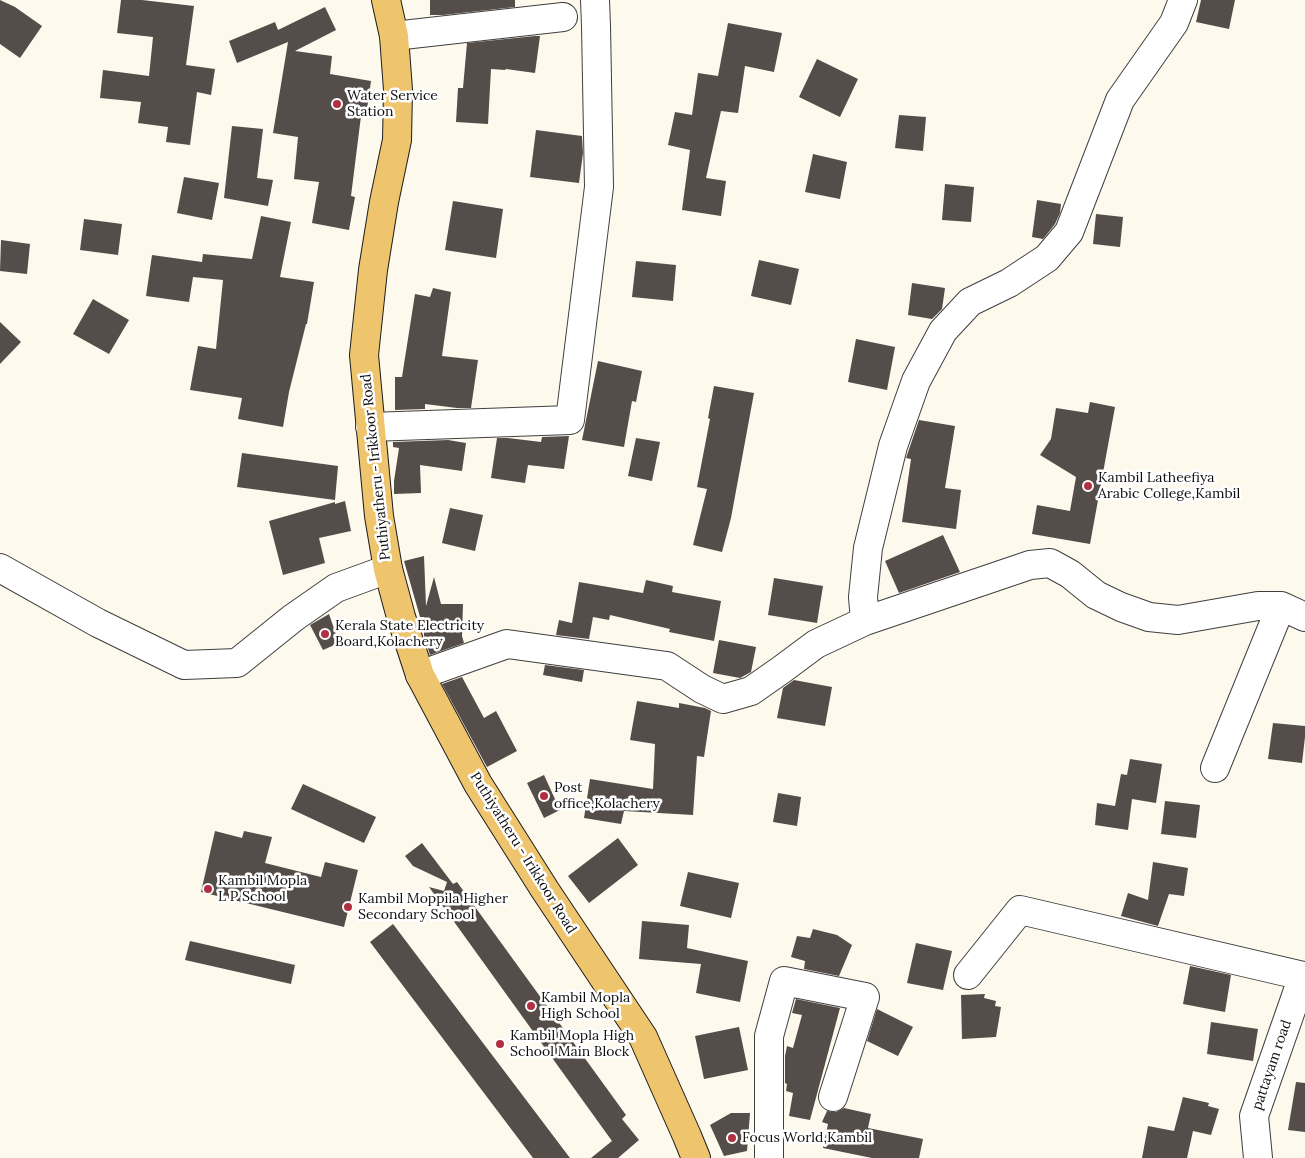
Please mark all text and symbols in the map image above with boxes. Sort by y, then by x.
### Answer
place label: Water Service Station [347,88,438,120]
marker: Water Service Station [331,98,343,110]
street label: Puthiyatheru - Irikkoor Road [358,373,394,561]
place label: Kambil Latheefiya Arabic College,Kambil [1098,470,1240,502]
marker: Kambil Latheefiya Arabic College,Kambil [1082,480,1094,492]
place label: Kerala State Electricity Board,Kolachery [335,618,484,650]
marker: Kerala State Electricity Board,Kolachery [319,628,331,640]
street label: Puthiyatheru - Irikkoor Road [466,769,580,937]
place label: Post office,Kolachery [554,780,660,812]
marker: Post office,Kolachery [538,790,550,802]
place label: Kambil Mopla L P School [218,873,307,906]
marker: Kambil Mopla L P School [202,883,214,895]
place label: Kambil Moppila Higher Secondary School [358,891,508,924]
marker: Kambil Moppila Higher Secondary School [342,901,354,913]
place label: Kambil Mopla High School [541,990,630,1022]
marker: Kambil Mopla High School [525,1000,537,1012]
street label: pattayam road [1249,1018,1295,1112]
place label: Kambil Mopla High School Main Block [510,1028,634,1060]
marker: Kambil Mopla High School Main Block [494,1038,506,1050]
place label: Focus World,Kambil [742,1130,872,1146]
marker: Focus World,Kambil [726,1132,738,1144]

